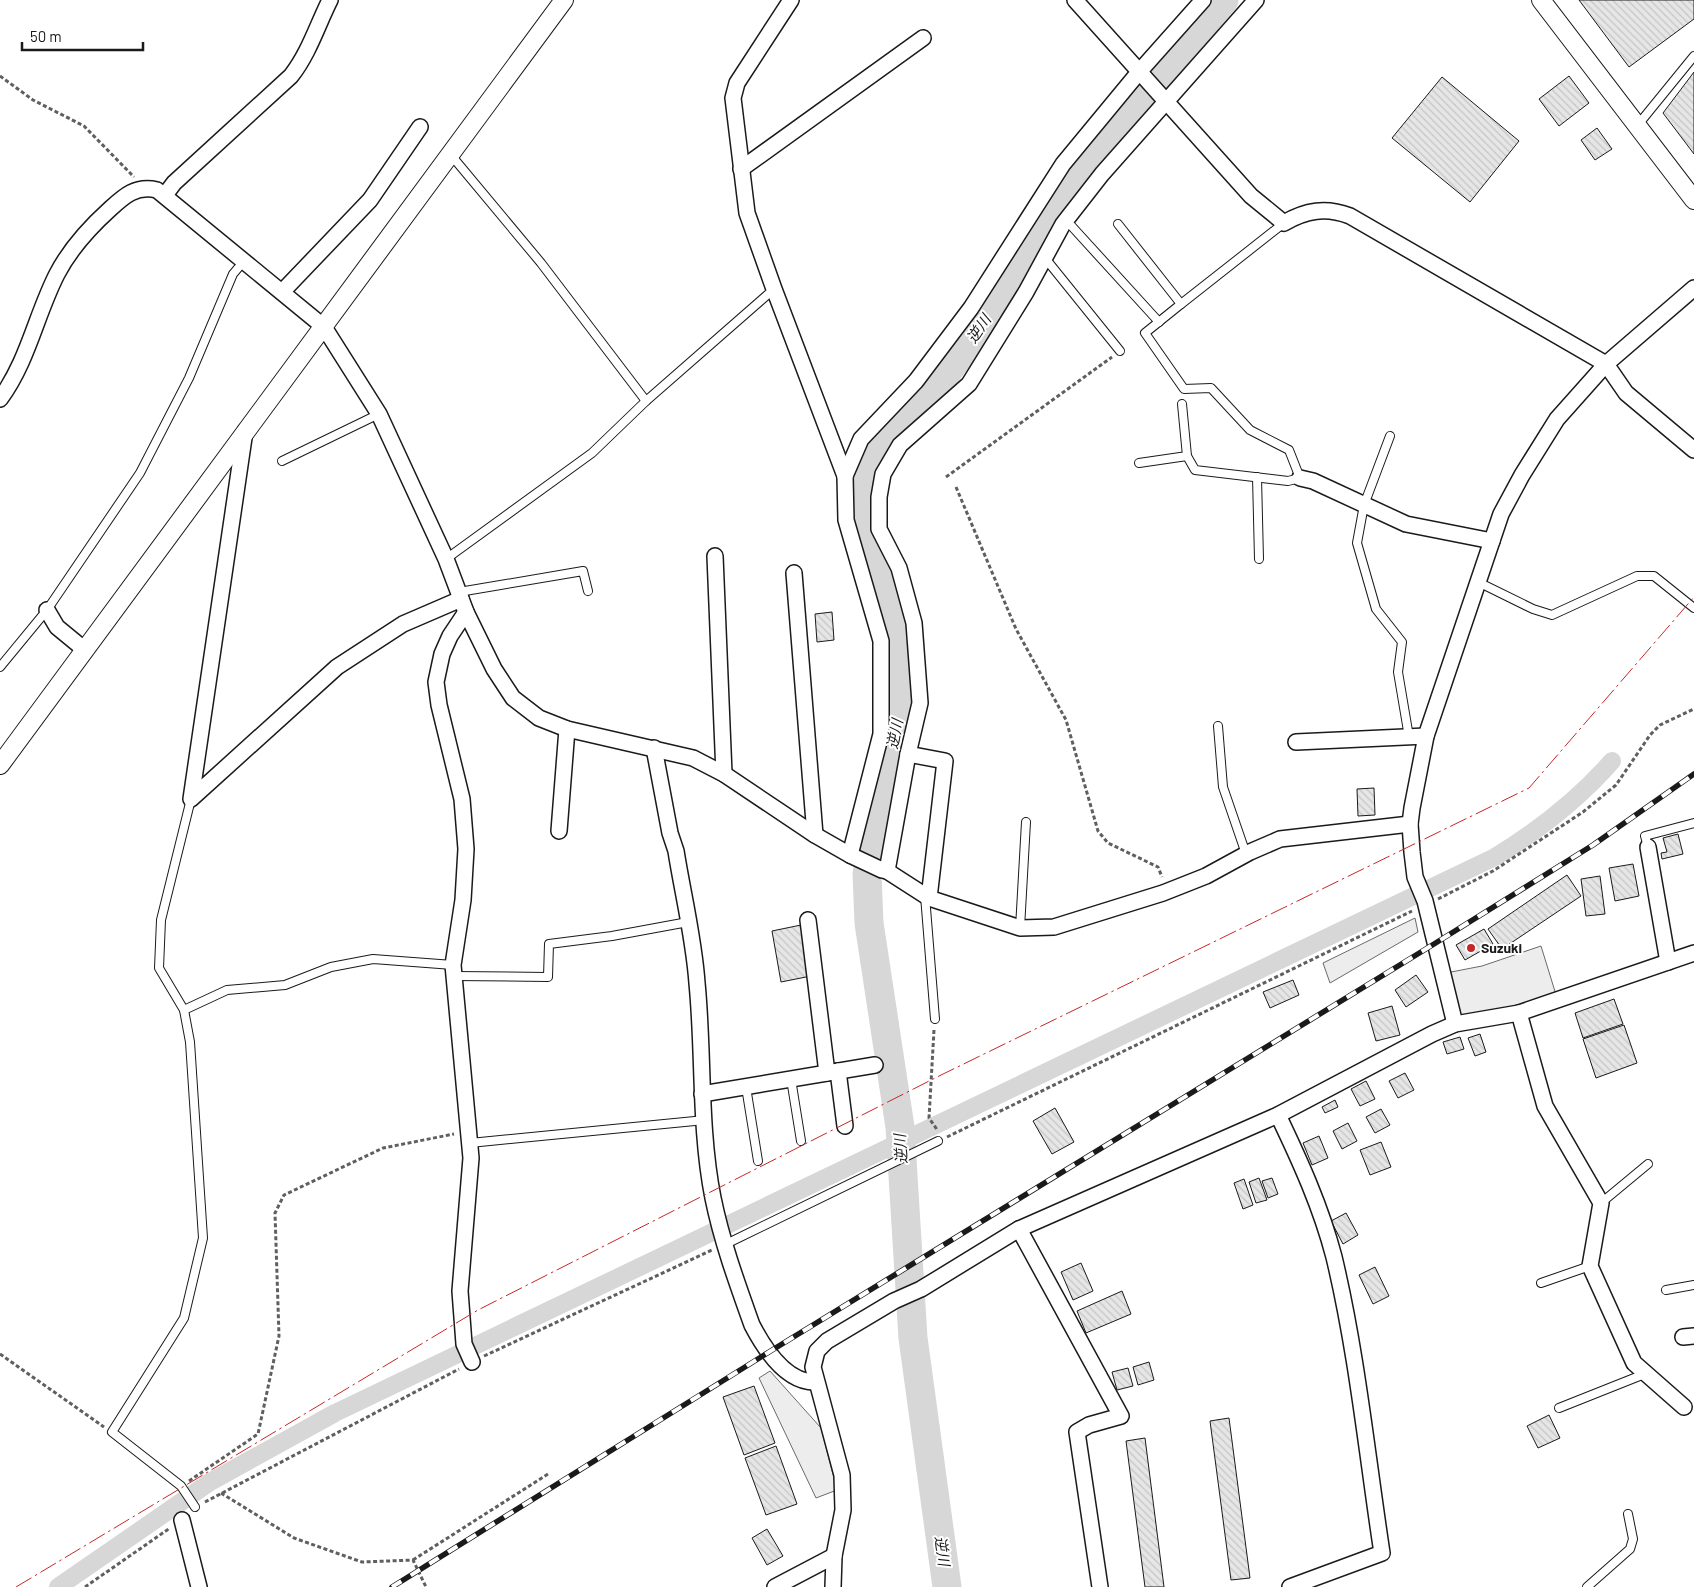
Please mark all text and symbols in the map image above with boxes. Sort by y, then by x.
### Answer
scale bar [22,20,144,52]
text: 50 m [30,27,62,45]
water label: 逆川 [962,309,995,346]
water label: 逆川 [882,715,906,750]
place label: Suzuki [1481,939,1522,956]
marker: Suzuki [1465,942,1477,954]
water label: 逆川 [890,1131,910,1165]
water label: 逆川 [932,1535,954,1569]

